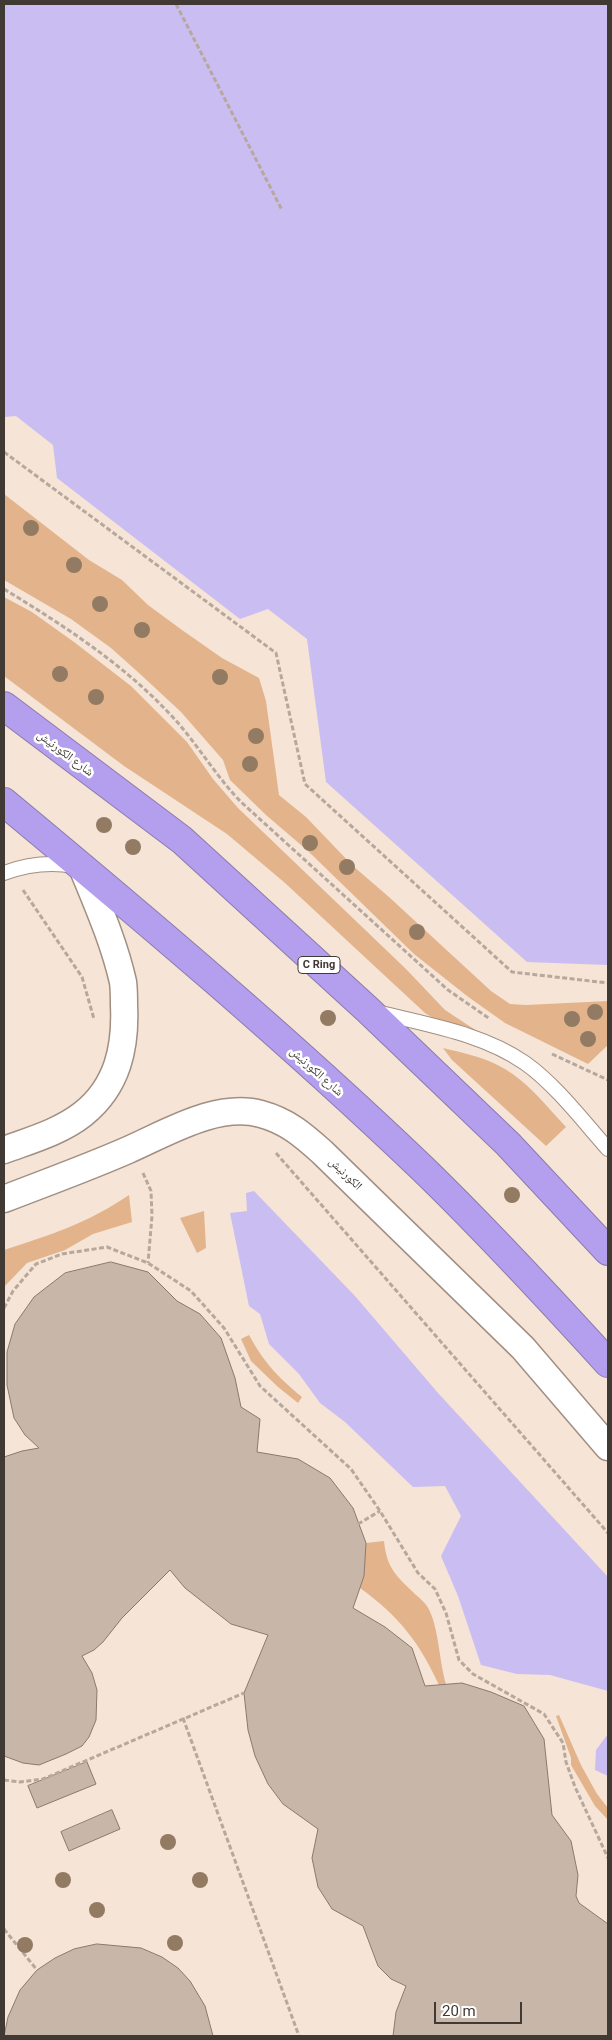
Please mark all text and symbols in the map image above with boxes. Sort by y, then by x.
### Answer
street label: شارع الكورنيش [34,728,96,780]
road number: C Ring [298,956,340,974]
street label: شارع الكورنيش [286,1044,346,1100]
street label: الكورنيش [325,1155,365,1193]
scale bar [437,1992,524,2024]
text: 20 m [442,2002,476,2020]

